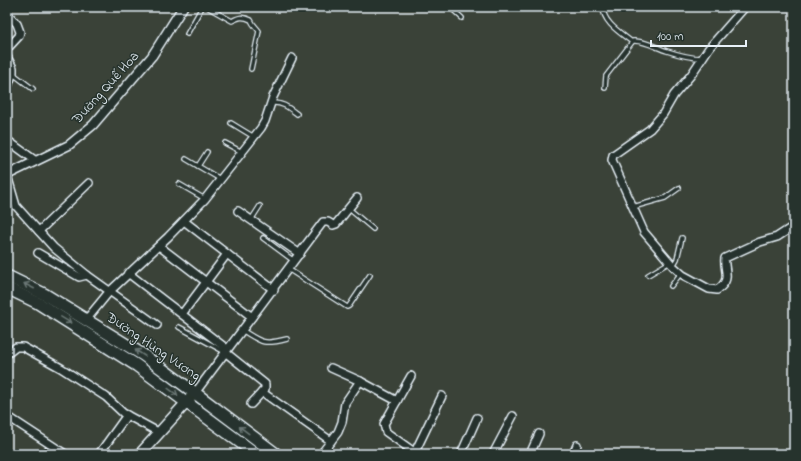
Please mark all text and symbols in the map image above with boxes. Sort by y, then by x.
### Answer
scale bar [651,22,746,48]
text: 100 m [657,28,684,46]
street label: Đường Quế Hoa [67,47,145,131]
one-way arrow [23,282,35,289]
street label: Đường Hùng Vương [100,307,204,387]
one-way arrow [60,316,72,324]
one-way arrow [134,349,146,357]
one-way arrow [168,388,179,396]
one-way arrow [239,426,250,435]

